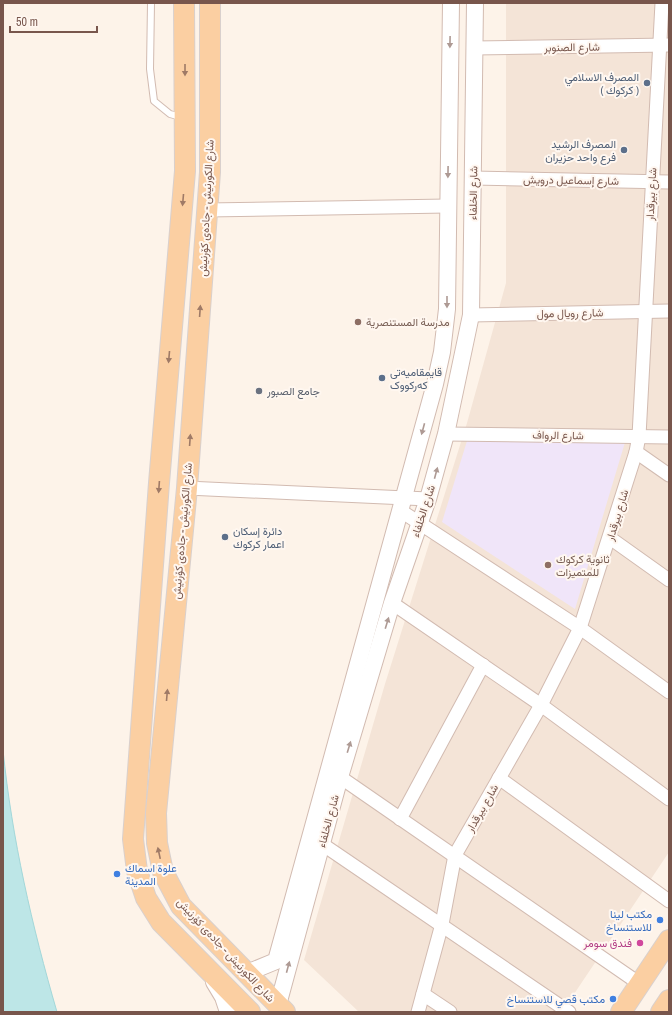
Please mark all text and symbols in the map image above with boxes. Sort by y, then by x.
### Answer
scale bar [10,8,97,34]
text: 50 m [16,14,38,30]
one-way arrow [447,36,453,49]
street label: شارع الصنوبر [543,40,600,56]
one-way arrow [182,64,188,77]
place label: المصرف الاسلامي ( كركوك ) [565,70,639,97]
marker: المصرف الاسلامي ( كركوك ) [642,78,652,88]
place label: المصرف الرشید فرع واحد حزیران [545,137,616,165]
street label: شارع الكورنيش - جادەی کۆرنیش [195,139,218,277]
marker: المصرف الرشید فرع واحد حزیران [619,145,629,155]
street label: شارع الخلفاء [466,165,481,220]
one-way arrow [445,166,451,179]
street label: شارع بيرقدار [643,167,660,222]
street label: شارع إسماعيل درويش [523,172,619,189]
one-way arrow [179,194,186,206]
one-way arrow [444,296,450,309]
one-way arrow [196,305,203,317]
street label: شارع رويال مول [536,305,604,322]
place label: مدرسة المستنصرية [366,315,450,329]
marker: مدرسة المستنصرية [353,317,363,327]
one-way arrow [166,351,173,363]
place label: قایمقامیەتی کەرکووک [390,365,442,392]
marker: قایمقامیەتی کەرکووک [377,373,387,383]
place label: جامع الصبور [266,384,320,399]
marker: جامع الصبور [254,386,264,396]
one-way arrow [419,423,425,436]
street label: شارع الرواف [532,428,584,443]
one-way arrow [187,434,194,446]
street label: شارع الكورنيش - جادەی کۆرنیش [169,462,196,600]
one-way arrow [433,466,439,479]
one-way arrow [155,481,162,493]
street label: شارع الخلفاء [408,483,439,539]
street label: شارع بيرقدار [602,487,632,544]
place label: دائرة إسكان اعمار كركوك [233,524,284,551]
marker: دائرة إسكان اعمار كركوك [220,532,230,542]
place label: ثانوية كركوك للمتميزات [556,552,610,579]
marker: ثانوية كركوك للمتميزات [543,560,553,570]
one-way arrow [384,617,390,629]
one-way arrow [163,689,170,701]
one-way arrow [346,741,352,753]
street label: شارع بيرقدار [462,781,502,836]
street label: شارع الخلفاء [314,793,343,849]
one-way arrow [156,846,162,859]
place label: علوة اسماك المدينة [125,861,177,888]
marker: علوة اسماك المدينة [112,869,122,879]
street label: شارع الكورنيش - جادەی کۆرنیش [173,895,278,1006]
place label: مكتب لينا للاستنساخ [606,907,652,935]
marker: مكتب لينا للاستنساخ [655,915,665,925]
place label: فندق سومر [583,936,632,950]
marker: فندق سومر [635,938,645,948]
one-way arrow [286,961,292,973]
place label: مكتب قصي للاستنساخ [507,992,605,1009]
marker: مكتب قصي للاستنساخ [608,994,618,1004]

